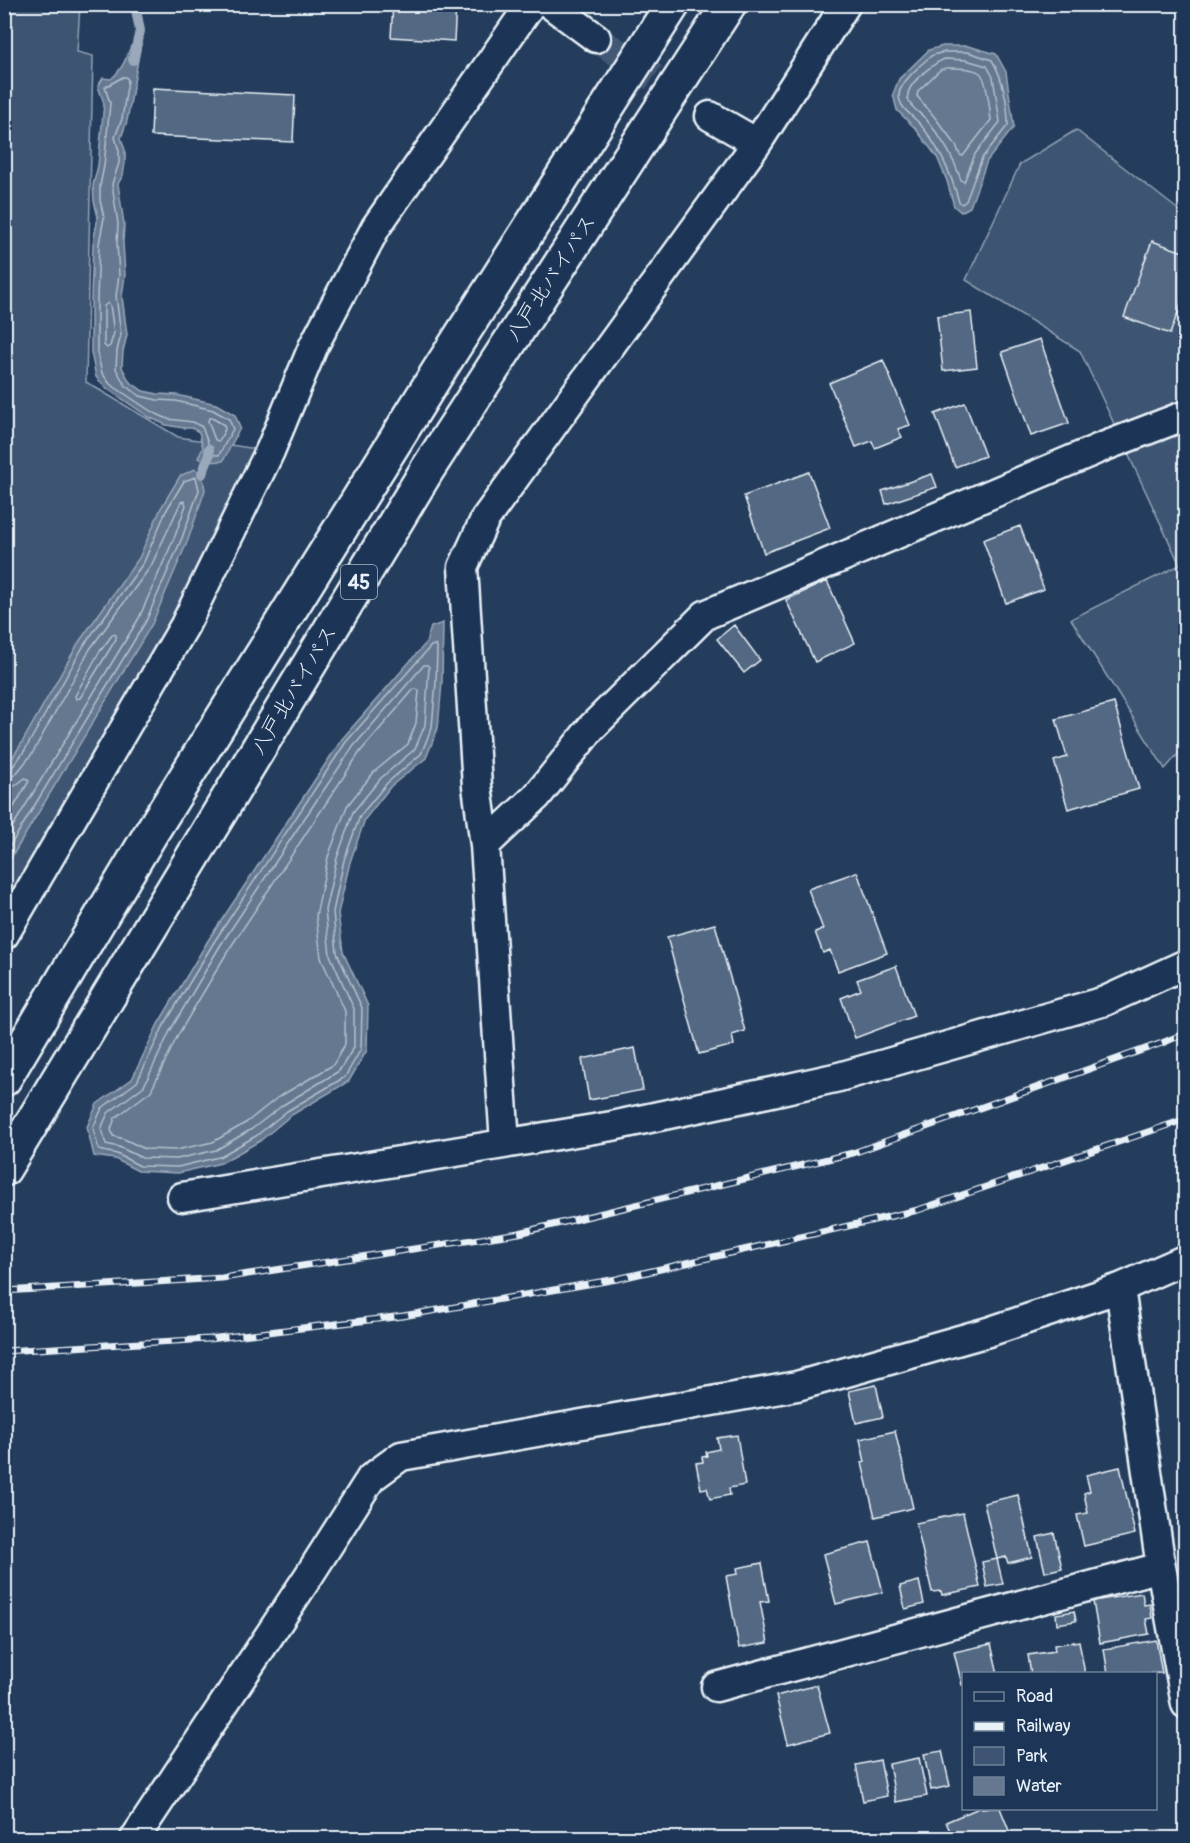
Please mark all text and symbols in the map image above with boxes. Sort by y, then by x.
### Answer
street label: 八戸北バイパス [500,209,602,347]
road number: 45 [341,565,377,599]
street label: 八戸北バイパス [245,620,343,760]
legend [962,1672,1157,1810]
text: Road [1016,1685,1053,1708]
text: Railway [1016,1715,1071,1738]
text: Park [1016,1745,1048,1768]
text: Water [1016,1775,1062,1798]

